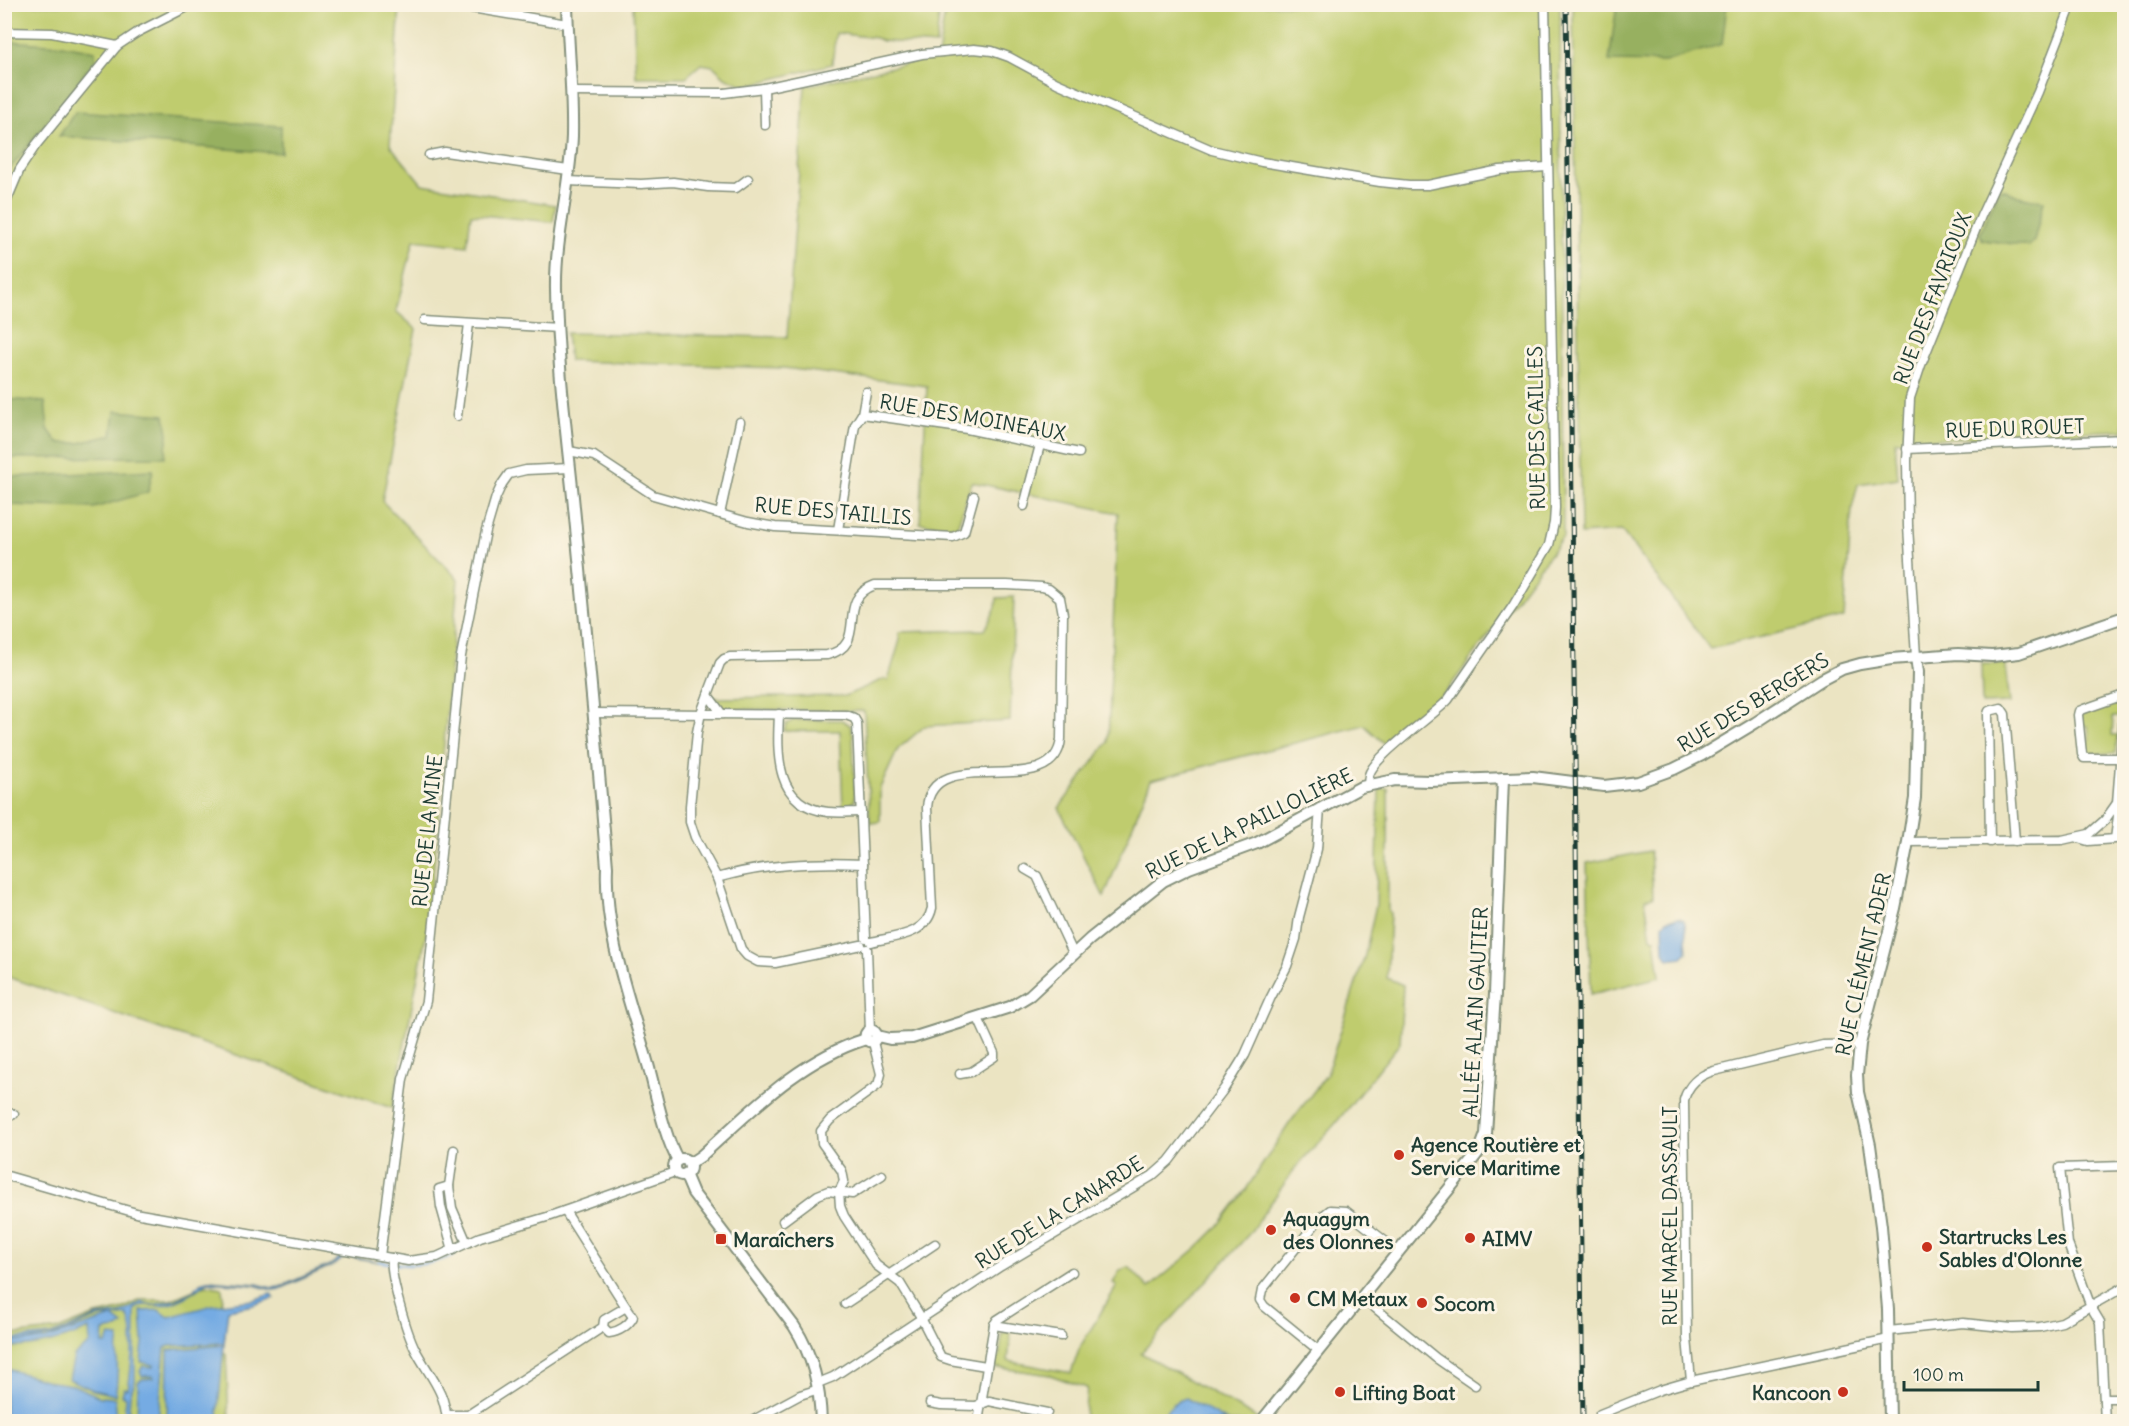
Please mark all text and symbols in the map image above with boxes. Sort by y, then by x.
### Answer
street label: RUE DES FAVRIOUX [1888,208,1977,388]
street label: RUE DES CAILLES [1522,346,1550,510]
street label: RUE DES MOINEAUX [878,388,1069,446]
street label: RUE DU ROUET [1945,413,2085,443]
street label: RUE DES TAILLIS [754,492,912,530]
street label: RUE DES BERGERS [1673,647,1833,757]
street label: RUE DE LA MINE [407,754,447,908]
street label: RUE DE LA PAILLOLIÈRE [1141,762,1357,884]
street label: RUE CLÉMENT ADER [1830,870,1896,1058]
street label: ALLÉE ALAIN GAUTIER [1457,906,1493,1118]
street label: RUE MARCEL DASSAULT [1657,1106,1682,1326]
place label: Agence Routière et Service Maritime [1411,1132,1581,1180]
marker: Agence Routière et Service Maritime [1392,1148,1406,1162]
street label: RUE DE LA CANARDE [970,1150,1148,1274]
place label: Aquagym des Olonnes [1283,1206,1394,1254]
marker: Aquagym des Olonnes [1264,1223,1278,1237]
place label: Startrucks Les Sables d'Olonne [1939,1224,2083,1272]
place label: AIMV [1482,1226,1533,1251]
place label: Maraîchers [733,1227,834,1252]
marker: AIMV [1463,1231,1477,1245]
marker: Maraîchers [714,1232,728,1246]
marker: Startrucks Les Sables d'Olonne [1920,1240,1934,1254]
place label: CM Metaux [1307,1286,1408,1311]
marker: CM Metaux [1288,1291,1302,1305]
place label: Socom [1434,1291,1496,1316]
marker: Socom [1415,1296,1429,1310]
scale bar [1904,1354,2038,1392]
text: 100 m [1913,1363,1964,1386]
place label: Lifting Boat [1352,1380,1455,1405]
place label: Kancoon [1752,1380,1831,1405]
marker: Lifting Boat [1333,1385,1347,1399]
marker: Kancoon [1836,1385,1850,1399]

